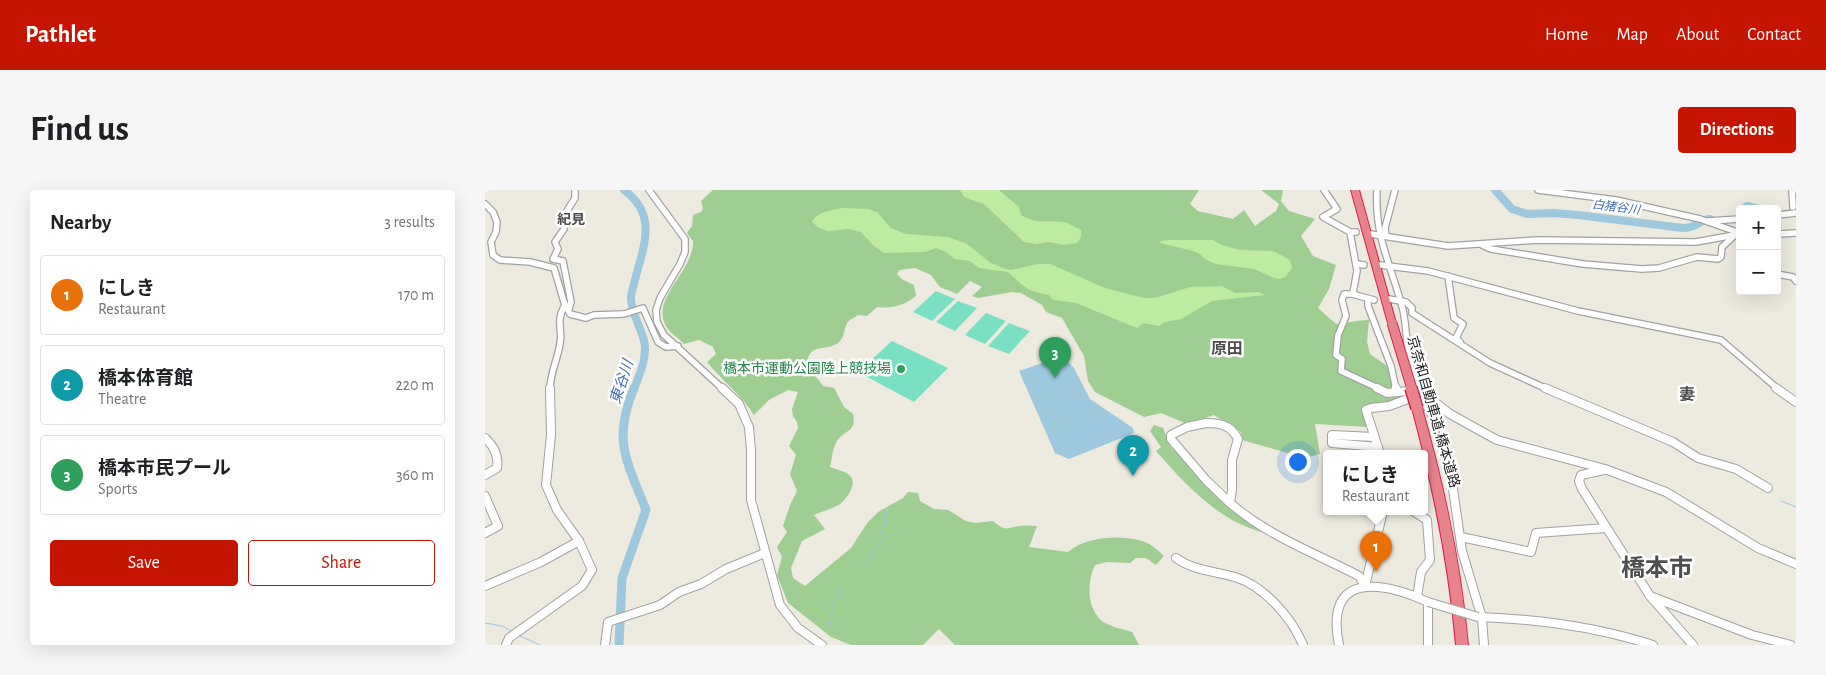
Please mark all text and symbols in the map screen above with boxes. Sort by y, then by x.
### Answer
text: Pathlet [25,23,96,47]
text: Home [1545,26,1588,44]
text: Map [1616,26,1648,44]
text: About [1676,26,1719,44]
text: Contact [1747,26,1801,44]
button: Directions [1678,107,1796,153]
text: Find us [30,112,129,147]
water label: 白猪谷川 [1591,197,1643,216]
map controls [1736,205,1781,295]
button: + [1736,205,1781,250]
text: Nearby [50,212,111,233]
district label: 紀見 [557,212,585,227]
text: 3 results [384,214,435,230]
button: − [1736,250,1781,295]
text: にしき [98,279,155,298]
text: 1 [64,287,70,303]
text: 170 m [398,287,434,303]
text: Restaurant [98,301,166,317]
street label: 京奈和自動車道;橋本道路 [1405,334,1462,489]
pin: 3 [1039,337,1071,378]
district label: 原田 [1211,341,1243,357]
water label: 東谷川 [607,356,637,406]
place label: 橋本市運動公園陸上競技場 [723,361,891,376]
marker: 橋本市運動公園陸上競技場 [895,363,907,375]
text: 橋本体育館 [98,369,193,388]
text: 2 [63,377,71,393]
text: 220 m [396,377,434,393]
district label: 妻 [1679,386,1695,403]
text: Theatre [98,391,146,407]
pin: 2 [1117,435,1149,476]
your location [1285,449,1311,475]
popup [1323,450,1428,515]
text: 橋本市民プール [98,459,231,478]
text: にしき [1342,466,1399,485]
text: 3 [64,467,70,483]
text: 360 m [396,467,434,483]
text: Sports [98,481,138,497]
text: Restaurant [1342,488,1409,504]
pin: 1 [1360,531,1392,572]
button: Save [50,540,238,586]
button: Share [248,540,435,586]
district label: 橋本市 [1621,555,1693,581]

